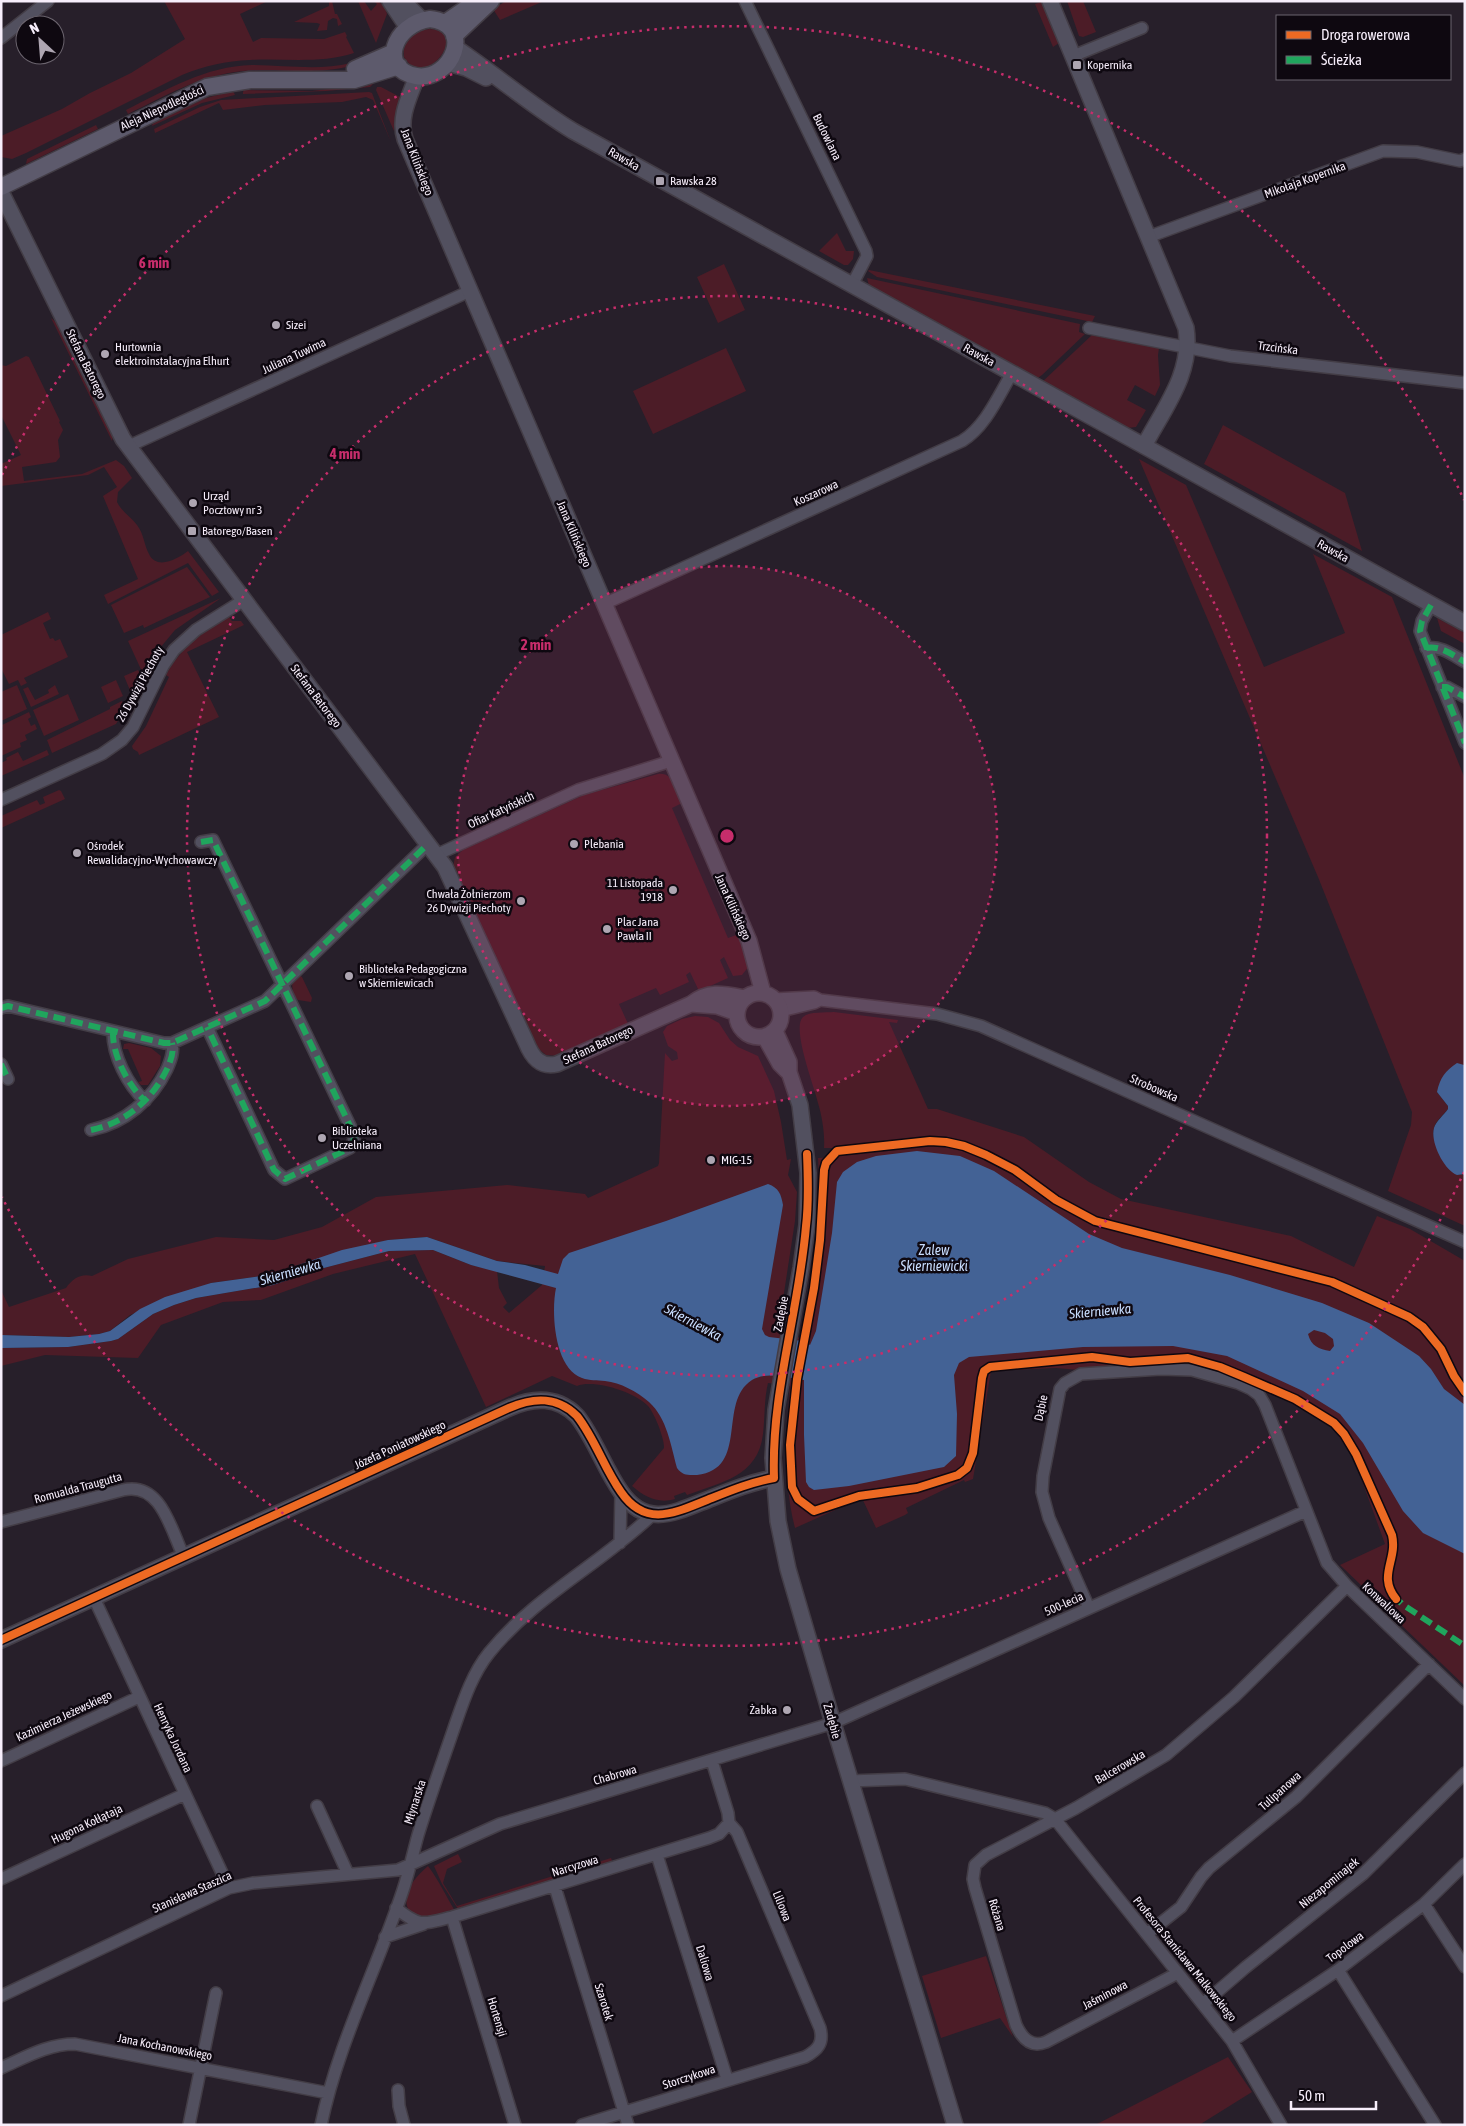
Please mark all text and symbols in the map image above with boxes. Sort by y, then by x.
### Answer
north arrow [15,15,65,65]
legend [1276,15,1451,80]
text: N [27,19,42,37]
text: Droga rowerowa [1321,26,1410,43]
text: Ścieżka [1321,51,1362,68]
place label: Kopernika [1087,58,1132,72]
marker: Kopernika [1071,59,1083,71]
street label: Aleja Niepodległości [118,83,206,133]
street label: Budowlana [810,111,844,163]
street label: Jana Kilińskiego [398,126,436,198]
street label: Rawska [606,144,642,174]
street label: Mikołaja Kopernika [1262,159,1348,201]
place label: Rawska 28 [670,174,717,188]
marker: Rawska 28 [654,175,666,187]
text: 6 min [139,254,169,271]
place label: Sizei [286,318,306,332]
marker: Sizei [270,319,282,331]
street label: Stefana Batorego [63,327,109,401]
street label: Juliana Tuwima [260,335,328,377]
street label: Trzcińska [1257,339,1299,357]
place label: Hurtownia elektroinstalacyjna Elhurt [115,340,230,368]
street label: Rawska [961,341,997,369]
marker: Hurtownia elektroinstalacyjna Elhurt [99,348,111,360]
text: 4 min [329,445,360,462]
street label: Koszarowa [792,477,840,509]
place label: Urząd Pocztowy nr 3 [203,489,262,517]
marker: Urząd Pocztowy nr 3 [187,497,199,509]
street label: Jana Kilińskiego [554,499,594,570]
place label: Batorego/Basen [202,524,273,538]
marker: Batorego/Basen [186,525,198,537]
street label: Rawska [1315,537,1351,565]
text: 2 min [521,636,551,653]
street label: 26 Dywizji Piechoty [113,644,167,724]
street label: Stefana Batorego [288,662,345,731]
street label: Ofiar Katyńskich [466,789,536,831]
centre of rings [718,827,736,845]
place label: Plebania [584,837,624,851]
marker: Plebania [568,838,580,850]
place label: Ośrodek Rewalidacyjno-Wychowawczy [87,839,217,867]
marker: Ośrodek Rewalidacyjno-Wychowawczy [71,847,83,859]
street label: Jana Kilińskiego [712,872,754,943]
place label: 11 Listopada 1918 [607,876,663,904]
marker: 11 Listopada 1918 [667,884,679,896]
place label: Chwała Żołnierzom 26 Dywizji Piechoty [426,887,511,915]
marker: Chwała Żołnierzom 26 Dywizji Piechoty [515,895,527,907]
place label: Plac Jana Pawła II [617,915,659,943]
marker: Plac Jana Pawła II [601,923,613,935]
place label: Biblioteka Pedagogiczna w Skierniewicach [359,962,467,990]
marker: Biblioteka Pedagogiczna w Skierniewicach [343,970,355,982]
street label: Stefana Batorego [561,1023,636,1067]
street label: Strobowska [1128,1071,1180,1105]
place label: Biblioteka Uczelniana [332,1124,382,1152]
marker: Biblioteka Uczelniana [316,1132,328,1144]
place label: MIG-15 [721,1153,752,1167]
marker: MIG-15 [705,1154,717,1166]
water label: Zalew Skierniewicki [899,1242,968,1274]
water label: Skierniewka [257,1256,323,1289]
street label: Zadębie [771,1295,791,1333]
water label: Skierniewka [661,1300,725,1344]
water label: Skierniewka [1067,1300,1132,1322]
street label: Dąbie [1031,1394,1051,1422]
street label: Józefa Poniatowskiego [352,1418,448,1472]
street label: Romualda Traugutta [33,1470,123,1506]
street label: Konwaliowa [1360,1580,1408,1626]
street label: 500-lecia [1042,1589,1086,1619]
street label: Kazimierza Jeżewskiego [14,1687,114,1744]
street label: Henryka Jordana [151,1701,195,1775]
street label: Zadębie [820,1702,844,1740]
place label: Żabka [749,1703,777,1717]
marker: Żabka [781,1704,793,1716]
street label: Balcerowska [1092,1747,1148,1787]
street label: Chabrowa [592,1762,638,1788]
street label: Tulipanowa [1256,1769,1304,1813]
street label: Młynarska [401,1778,429,1826]
street label: Hugona Kołłątaja [49,1801,125,1847]
street label: Narcyzowa [550,1852,600,1880]
street label: Niezapominajek [1296,1854,1362,1911]
street label: Stanisława Staszica [150,1868,234,1916]
street label: Liliowa [770,1889,794,1923]
street label: Profesora Stanisława Małkowskiego [1130,1894,1240,2025]
street label: Różana [986,1897,1008,1933]
street label: Topolowa [1324,1929,1366,1965]
street label: Daliowa [693,1944,717,1982]
street label: Jaśminowa [1080,1977,1130,2013]
street label: Szarotek [592,1982,616,2023]
street label: Hortensji [484,1996,510,2038]
street label: Jana Kochanowskiego [117,2031,214,2063]
street label: Storczykowa [661,2062,717,2092]
scale bar [1291,2078,1376,2110]
text: 50 m [1298,2087,1325,2104]

